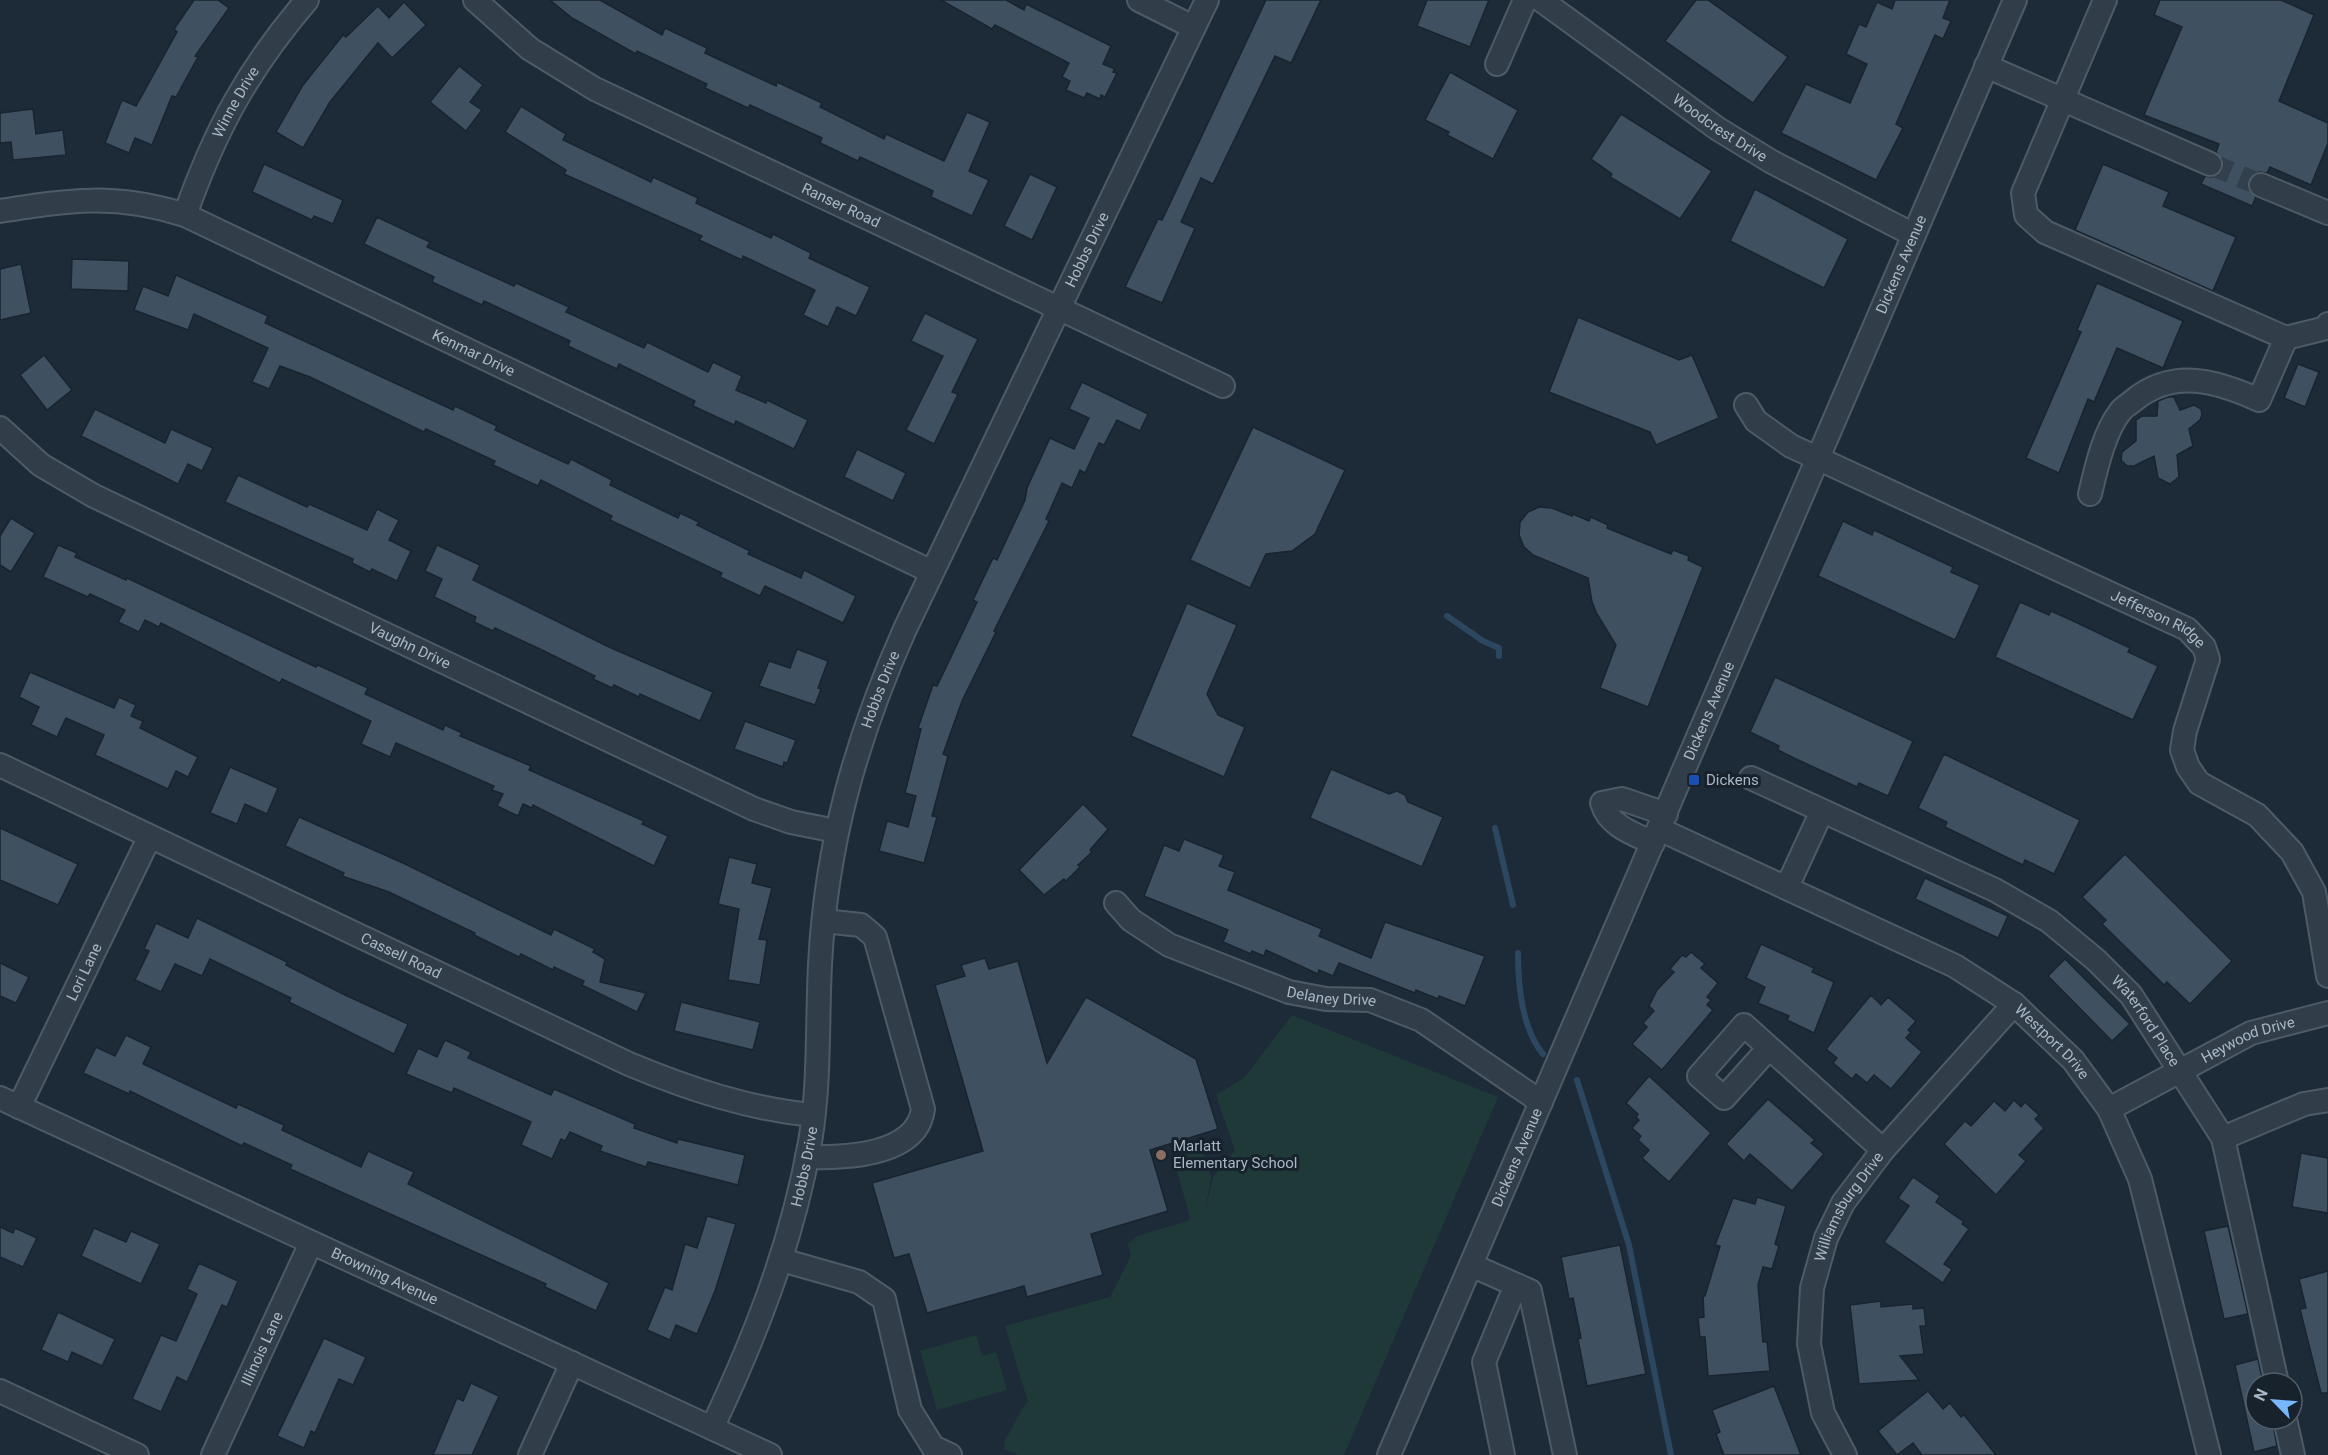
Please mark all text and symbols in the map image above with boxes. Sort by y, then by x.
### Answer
street label: Winne Drive [209,63,263,141]
street label: Woodcrest Drive [1669,90,1770,166]
street label: Ranser Road [799,179,883,232]
street label: Hobbs Drive [1061,209,1113,290]
street label: Dickens Avenue [1872,212,1930,317]
street label: Kenmar Drive [429,326,518,380]
street label: Jefferson Ridge [2108,586,2209,652]
street label: Vaughn Drive [366,619,453,673]
street label: Hobbs Drive [858,648,903,731]
street label: Dickens Avenue [1680,659,1738,763]
place label: Dickens [1706,771,1759,789]
marker: Dickens [1687,773,1701,787]
street label: Cassell Road [358,929,444,982]
street label: Lori Lane [63,940,106,1004]
street label: Waterford Place [2108,972,2184,1070]
street label: Delaney Drive [1285,983,1379,1011]
street label: Westport Drive [2011,1000,2093,1083]
street label: Heywood Drive [2198,1013,2297,1067]
street label: Dickens Avenue [1488,1105,1546,1209]
street label: Hobbs Drive [787,1125,821,1209]
place label: Marlatt Elementary School [1173,1137,1297,1172]
marker: Marlatt Elementary School [1154,1148,1168,1162]
street label: Williamsburg Drive [1811,1148,1887,1264]
street label: Browning Avenue [328,1244,441,1309]
street label: Illinois Lane [237,1309,287,1389]
north arrow [2244,1371,2304,1431]
text: N [2250,1386,2272,1404]

